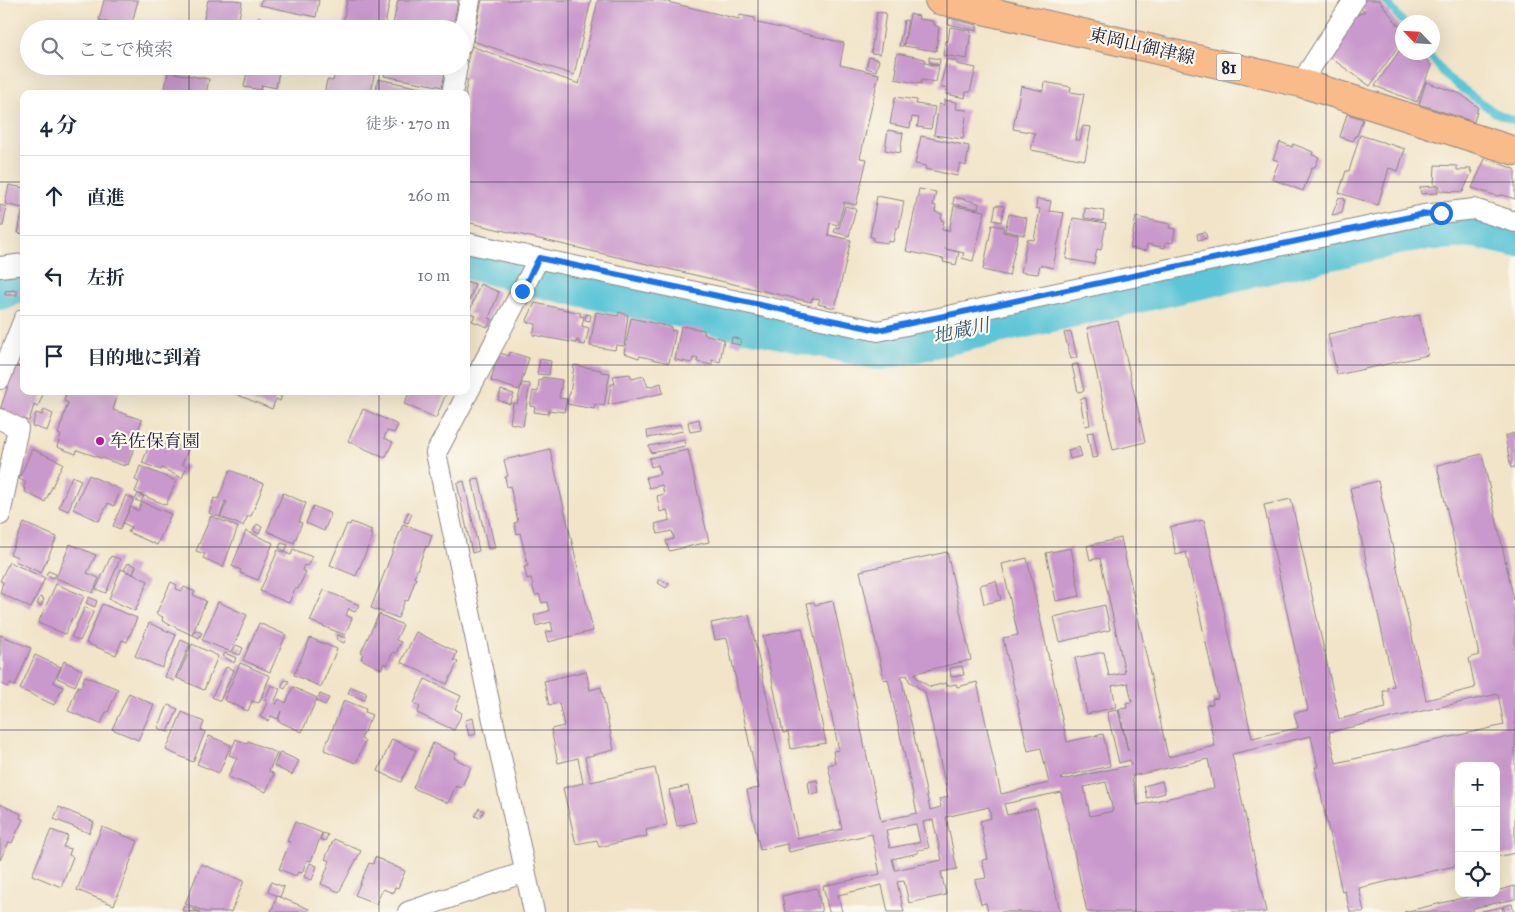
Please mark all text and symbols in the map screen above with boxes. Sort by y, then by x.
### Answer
north arrow [1395,15,1440,60]
search box [20,20,470,75]
street label: 東岡山御津線 [1087,23,1197,69]
icon: search [38,34,66,62]
text: ここで検索 [78,38,173,61]
road number: 81 [1216,54,1242,80]
text: 4 分 [40,112,77,138]
text: 徒歩 · 270 m [365,114,450,133]
icon: ahead [40,182,68,210]
text: 直進 [87,186,125,209]
text: 260 m [408,186,450,205]
route start [1430,202,1453,225]
icon: left [40,262,68,290]
text: 左折 [87,266,125,289]
text: 10 m [418,266,450,285]
route end [511,280,534,303]
water label: 地蔵川 [931,313,993,348]
icon: arrive [40,342,68,370]
text: 目的地に到着 [87,346,201,369]
place label: 牟佐保育園 [110,430,200,452]
marker: 牟佐保育園 [94,435,106,447]
map controls [1455,762,1500,897]
button: + [1455,762,1500,807]
button: − [1455,807,1500,852]
button: locate [1455,852,1500,897]

